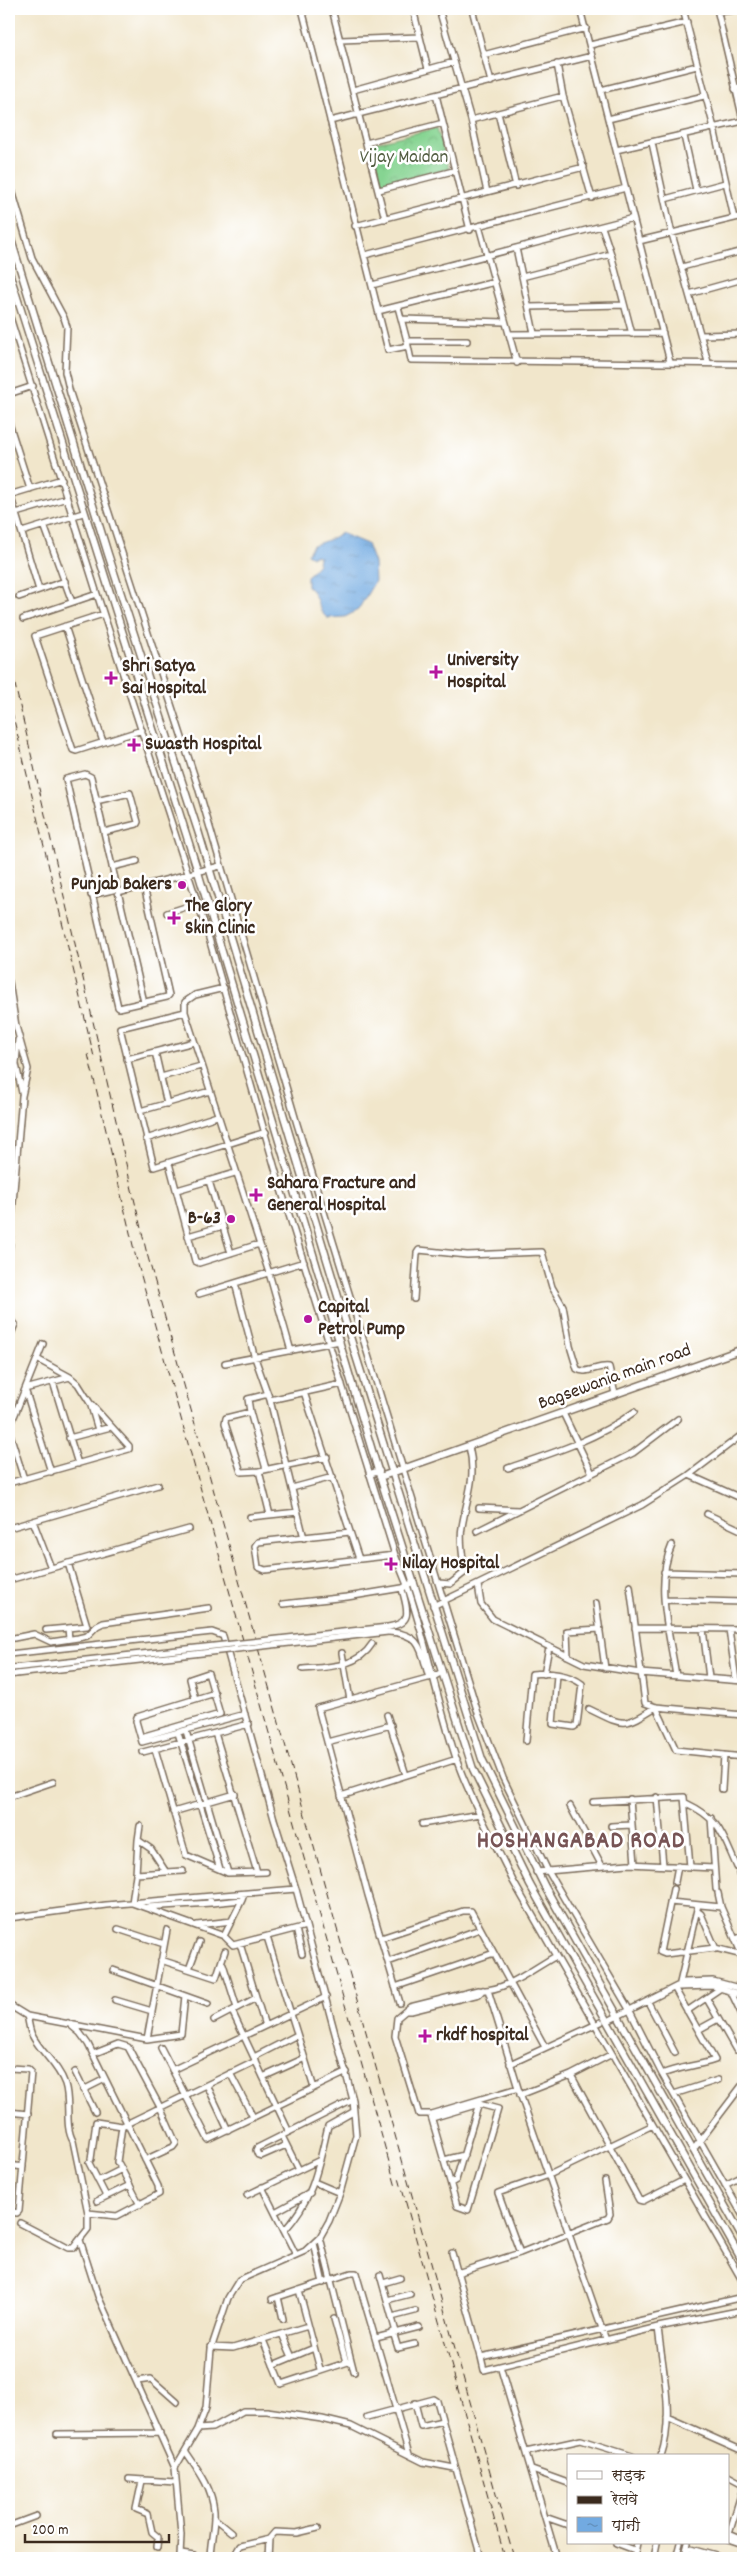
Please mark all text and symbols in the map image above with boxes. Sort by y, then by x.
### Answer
park label: Vijay Maidan [360,145,448,172]
place label: University Hospital [447,648,519,697]
place label: Shri Satya Sai Hospital [122,654,206,703]
marker: University Hospital [429,665,443,679]
marker: Shri Satya Sai Hospital [104,671,118,685]
place label: Swasth Hospital [145,732,262,759]
marker: Swasth Hospital [127,738,141,752]
place label: Punjab Bakers [71,872,172,899]
marker: Punjab Bakers [176,879,188,891]
place label: The Glory Skin Clinic [185,894,255,943]
marker: The Glory Skin Clinic [167,911,181,925]
place label: Sahara Fracture and General Hospital [267,1171,416,1220]
marker: Sahara Fracture and General Hospital [249,1188,263,1202]
place label: B-63 [188,1206,221,1233]
marker: B-63 [225,1213,237,1225]
place label: Capital Petrol Pump [318,1295,405,1344]
marker: Capital Petrol Pump [302,1313,314,1325]
street label: Bagsewania main road [535,1338,695,1418]
place label: Nilay Hospital [402,1551,500,1578]
marker: Nilay Hospital [384,1557,398,1571]
district label: HOSHANGABAD ROAD [477,1825,685,1859]
place label: rkdf hospital [436,2023,529,2050]
marker: rkdf hospital [418,2029,432,2043]
legend [567,2454,730,2544]
text: सड़क [611,2466,646,2488]
text: रेलवे [609,2490,639,2512]
scale bar [25,2512,169,2544]
text: पानी [611,2516,641,2538]
text: 200 m [32,2520,69,2542]

